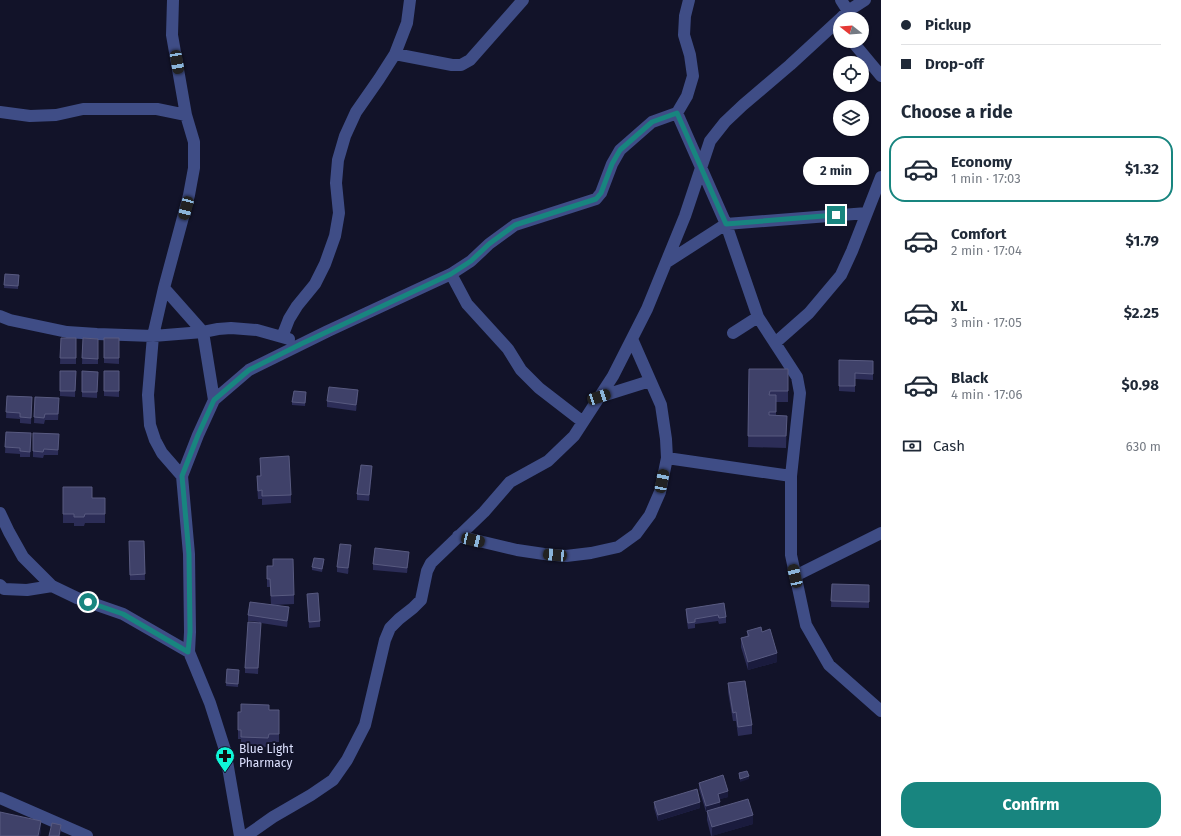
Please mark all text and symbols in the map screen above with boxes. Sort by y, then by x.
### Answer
north arrow [833,12,869,48]
map controls [833,12,869,136]
text: Pickup [925,16,971,34]
car [169,49,185,75]
text: Drop-off [925,55,984,73]
button: locate [833,56,869,92]
button: layers [833,100,869,136]
text: Choose a ride [901,101,1013,123]
icon: car [903,151,939,187]
text: Economy [951,153,1012,171]
callout: 2 min [803,157,869,185]
text: $1.32 [1125,160,1159,178]
text: 2 min [820,163,852,178]
text: 1 min · 17:03 [951,171,1021,186]
car [177,195,195,221]
route end [827,206,845,224]
icon: car [903,223,939,259]
text: Comfort [951,225,1007,243]
text: $1.79 [1126,232,1159,250]
text: 2 min · 17:04 [951,243,1022,258]
icon: car [903,295,939,331]
text: XL [951,297,967,315]
text: $2.25 [1124,304,1159,322]
text: 3 min · 17:05 [951,315,1022,330]
icon: car [903,367,939,403]
text: Black [951,369,988,387]
text: $0.98 [1122,376,1159,394]
text: 4 min · 17:06 [951,387,1023,402]
car [586,388,612,406]
icon: cash [901,435,923,457]
text: Cash [933,437,965,455]
text: 630 m [1126,439,1161,454]
car [654,468,670,494]
car [460,531,486,549]
car [543,548,567,562]
car [786,563,804,589]
route start [79,593,97,611]
place label: Blue Light Pharmacy [239,742,294,770]
pharmacy icon: Blue Light Pharmacy [214,745,236,773]
button: Confirm [901,782,1161,828]

